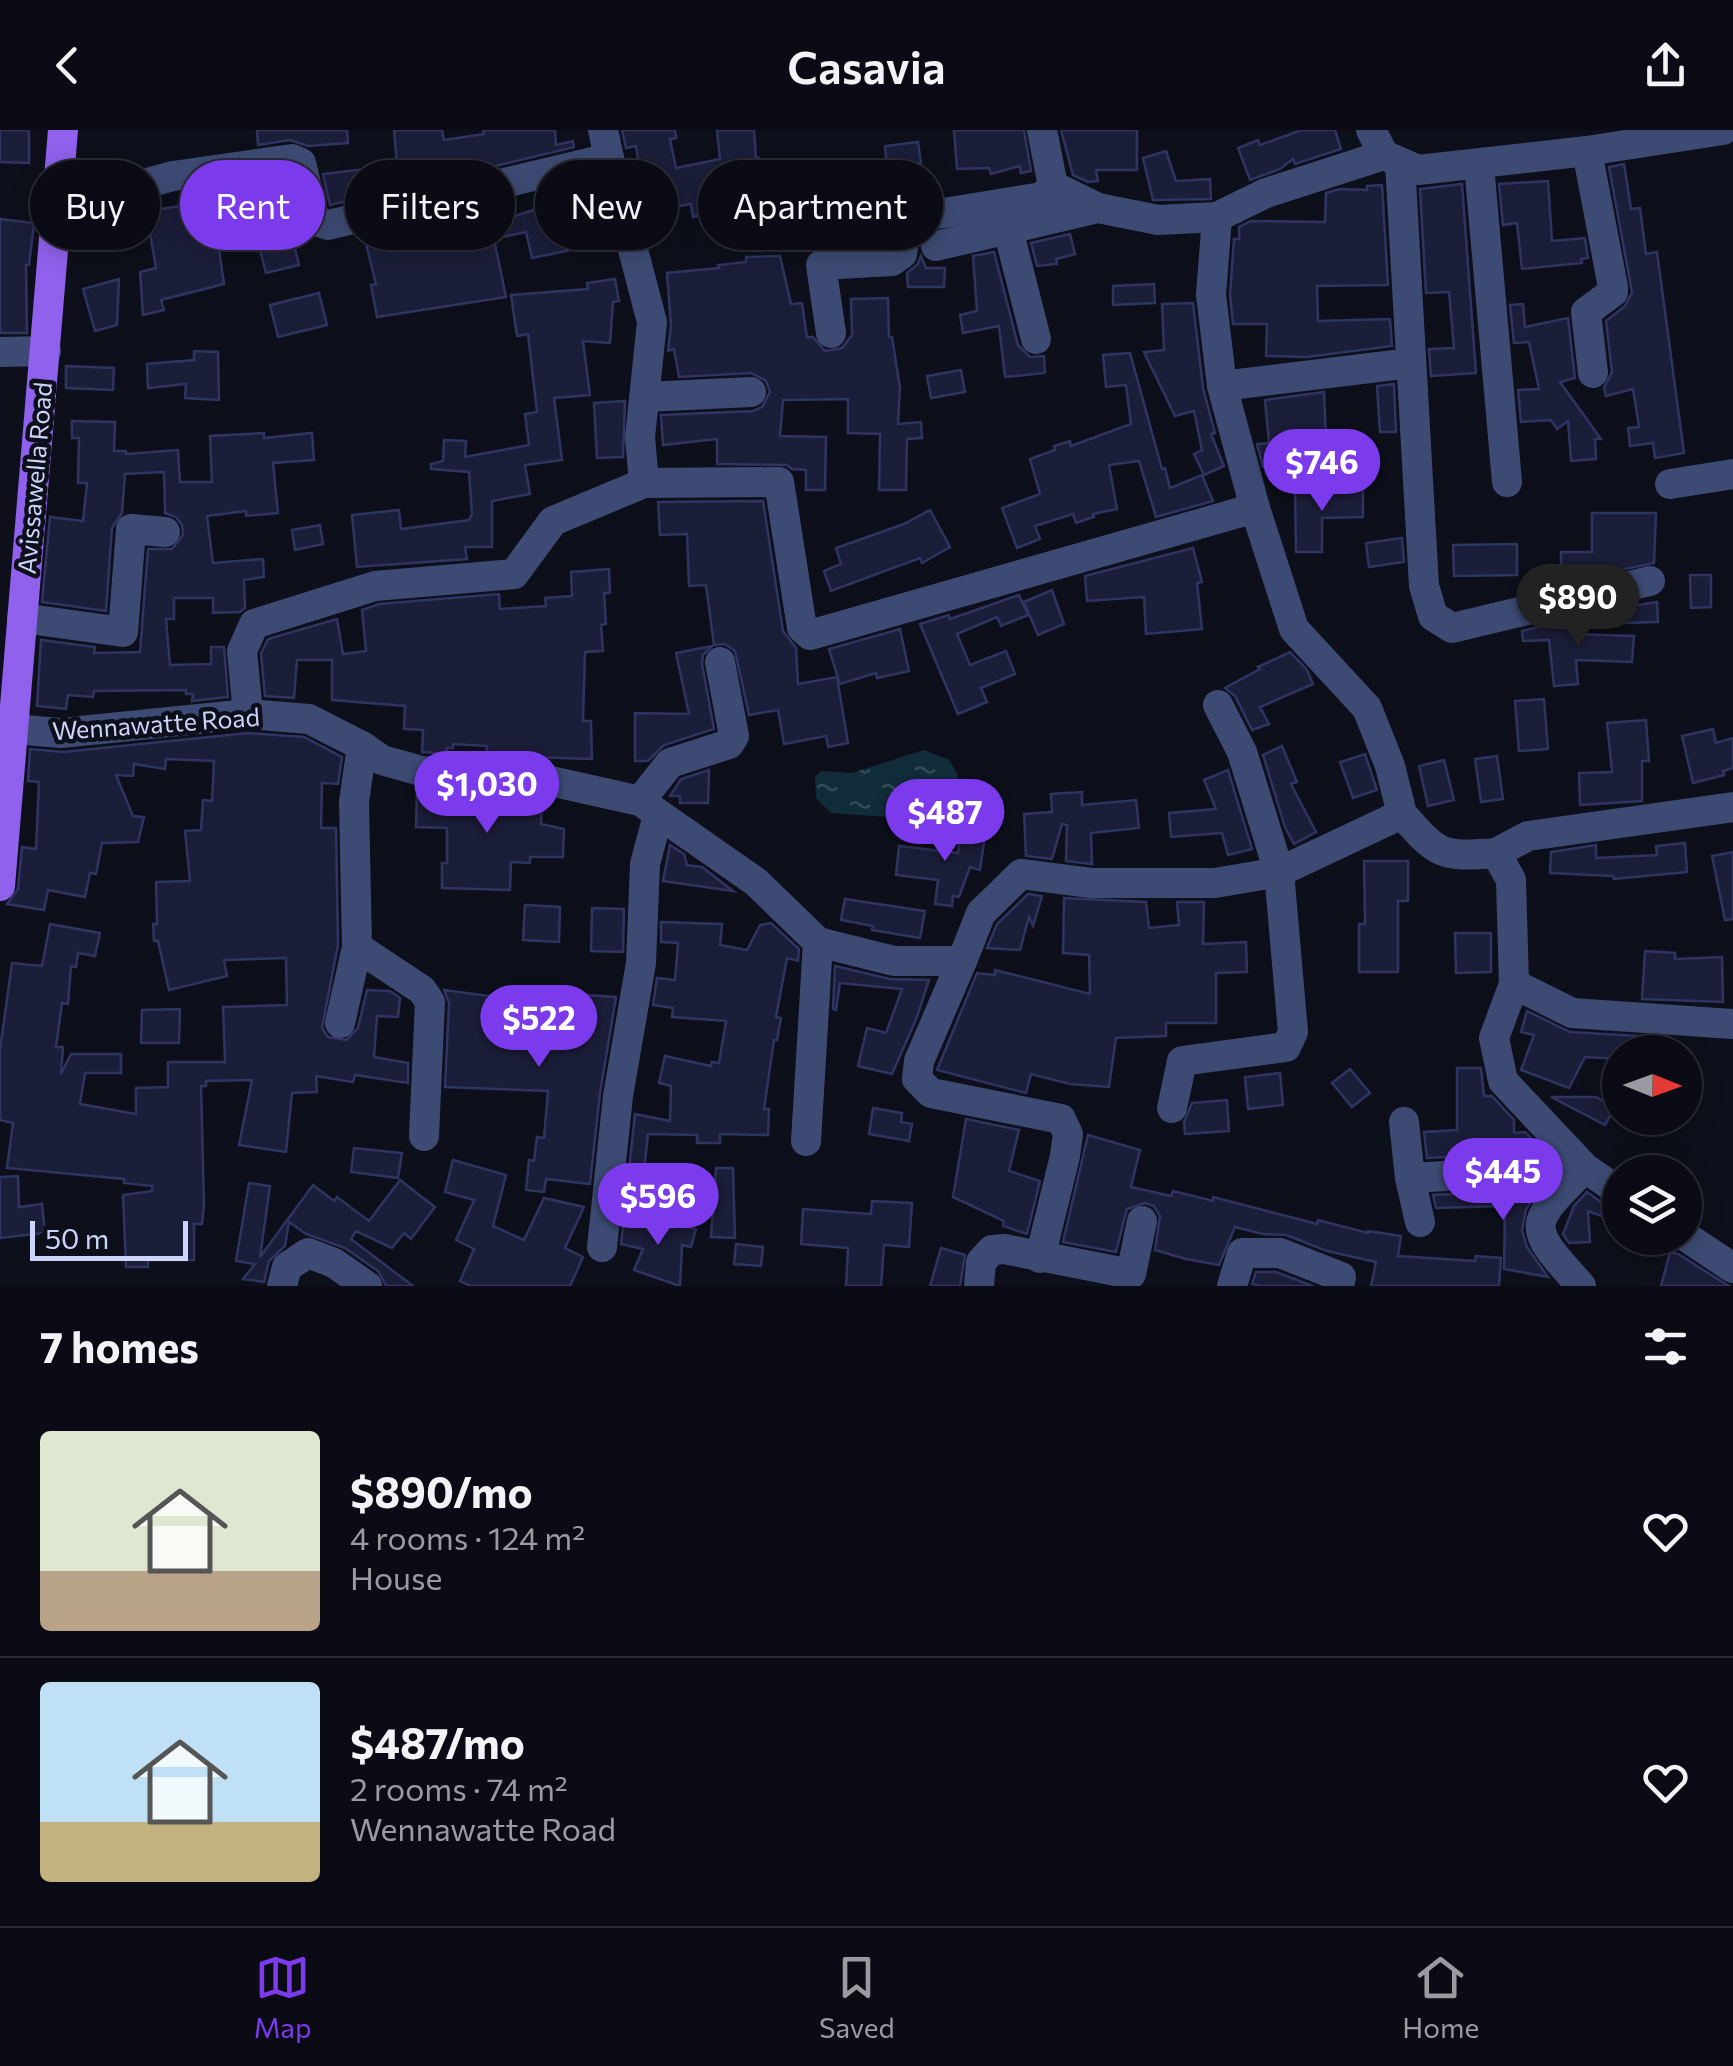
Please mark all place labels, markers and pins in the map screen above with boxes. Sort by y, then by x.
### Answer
pin: $746 [1263,429,1381,514]
pin: $890 [1519,564,1637,649]
pin: $1,030 [406,751,568,836]
pin: $487 [886,779,1004,864]
pin: $522 [480,985,598,1070]
pin: $445 [1444,1138,1562,1223]
pin: $596 [599,1163,717,1248]

